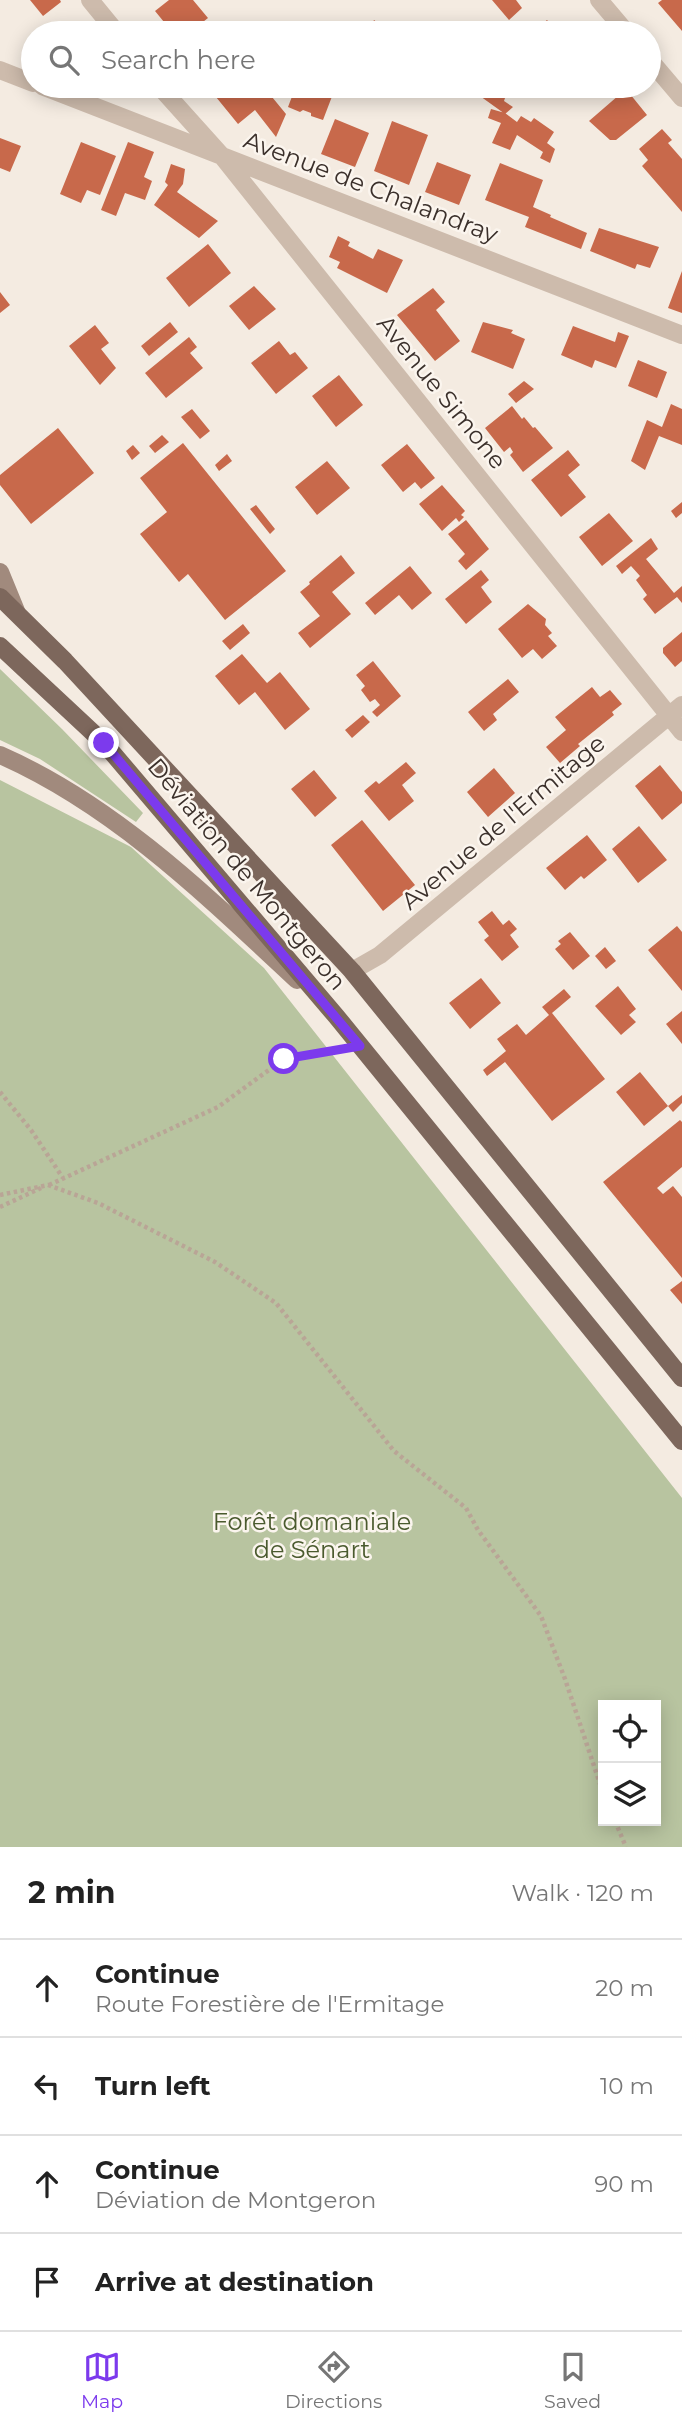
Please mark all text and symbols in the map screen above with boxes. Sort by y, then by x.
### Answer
search box [21,21,661,98]
icon: search [45,41,83,79]
text: Search here [101,44,256,76]
street label: Avenue de Chalandray [240,125,502,249]
street label: Avenue Simone [371,309,513,475]
route end [88,727,119,758]
street label: Avenue de l'Ermitage [395,728,611,916]
street label: Déviation de Montgeron [142,752,352,996]
route start [268,1043,299,1074]
park label: Forêt domaniale de Sénart [213,1507,411,1564]
map controls [598,1700,661,1826]
button: locate [598,1700,661,1763]
button: layers [598,1763,661,1826]
text: 2 min [28,1874,115,1911]
text: Walk · 120 m [511,1879,654,1907]
text: Continue [95,1958,220,1990]
icon: ahead [28,1969,66,2007]
text: 20 m [595,1974,654,2002]
text: Route Forestière de l'Ermitage [95,1990,444,2018]
icon: left [28,2067,66,2105]
text: Turn left [95,2070,211,2102]
text: 10 m [600,2072,654,2100]
text: Continue [95,2154,220,2186]
icon: ahead [28,2165,66,2203]
text: 90 m [594,2170,654,2198]
text: Déviation de Montgeron [95,2186,376,2214]
icon: arrive [28,2263,66,2301]
text: Arrive at destination [95,2266,374,2298]
tab: Map [81,2348,123,2413]
tab: Directions [285,2348,382,2413]
tab: Saved [544,2348,601,2413]

